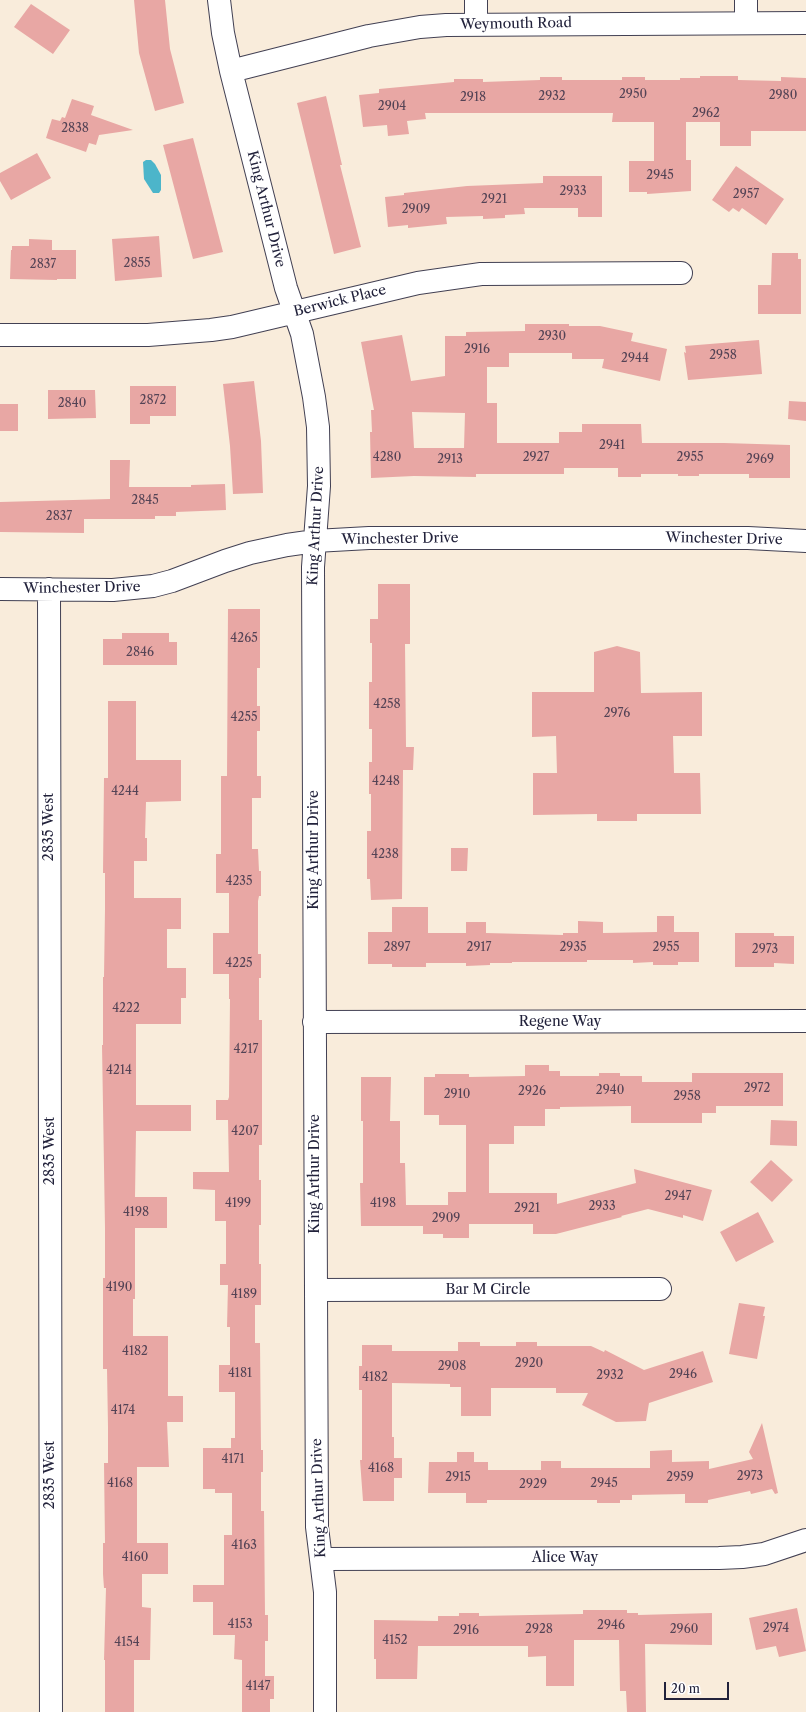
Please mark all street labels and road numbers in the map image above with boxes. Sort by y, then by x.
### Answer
street label: Weymouth Road [460,15,572,33]
street label: King Arthur Drive [243,149,289,269]
street label: Berwick Place [292,281,388,321]
street label: King Arthur Drive [304,466,328,586]
street label: Winchester Drive [341,530,459,548]
street label: Winchester Drive [665,530,783,548]
street label: Winchester Drive [23,579,141,597]
street label: King Arthur Drive [306,790,322,910]
street label: 2835 West [41,793,57,861]
street label: Regene Way [519,1014,601,1030]
street label: King Arthur Drive [307,1114,323,1234]
street label: 2835 West [42,1117,58,1185]
street label: Bar M Circle [446,1282,530,1298]
street label: King Arthur Drive [309,1438,329,1558]
street label: 2835 West [42,1441,58,1509]
street label: Alice Way [532,1550,598,1566]

